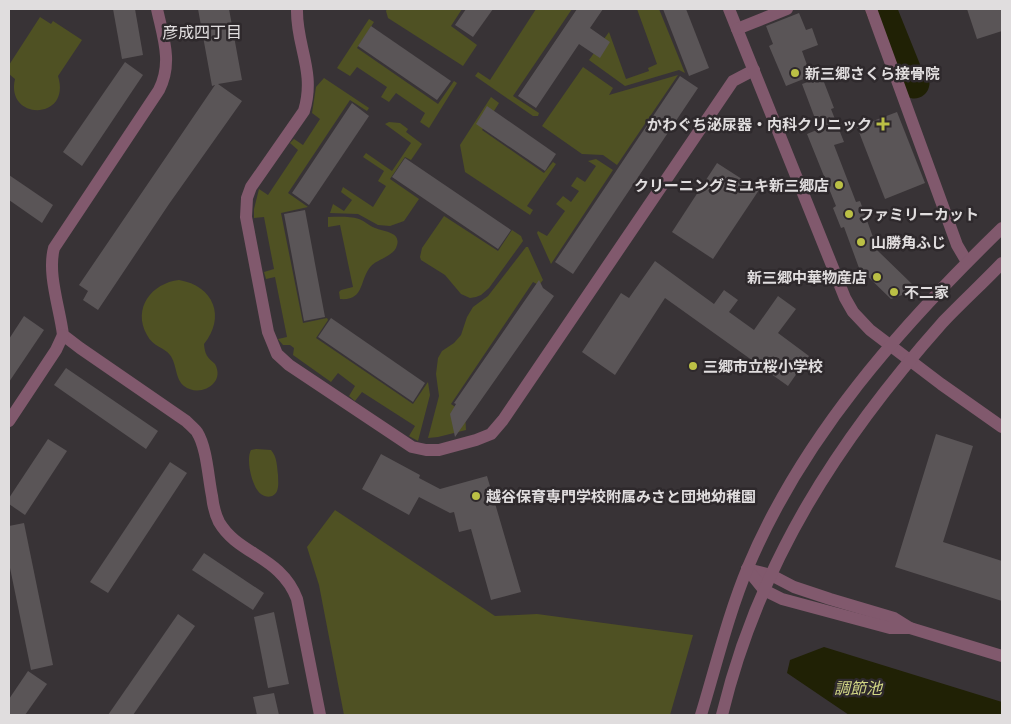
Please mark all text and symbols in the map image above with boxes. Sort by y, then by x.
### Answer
district label: 彦成四丁目 [162,22,242,41]
place label: 新三郷さくら接骨院 [805,64,940,82]
marker: 新三郷さくら接骨院 [789,67,801,79]
place label: かわぐち泌尿器・内科クリニック [647,115,872,133]
marker: かわぐち泌尿器・内科クリニック [876,117,890,131]
place label: クリーニングミユキ新三郷店 [634,176,829,194]
marker: クリーニングミユキ新三郷店 [833,179,845,191]
place label: ファミリーカット [859,205,979,223]
marker: ファミリーカット [843,208,855,220]
place label: 山勝角ふじ [871,233,946,251]
marker: 山勝角ふじ [855,236,867,248]
place label: 新三郷中華物産店 [747,268,867,286]
marker: 新三郷中華物産店 [871,271,883,283]
place label: 不二家 [904,283,949,301]
marker: 不二家 [888,286,900,298]
place label: 三郷市立桜小学校 [703,357,823,375]
marker: 三郷市立桜小学校 [687,360,699,372]
place label: 越谷保育専門学校附属みさと団地幼稚園 [486,487,756,505]
marker: 越谷保育専門学校附属みさと団地幼稚園 [470,490,482,502]
water label: 調節池 [834,678,884,697]

